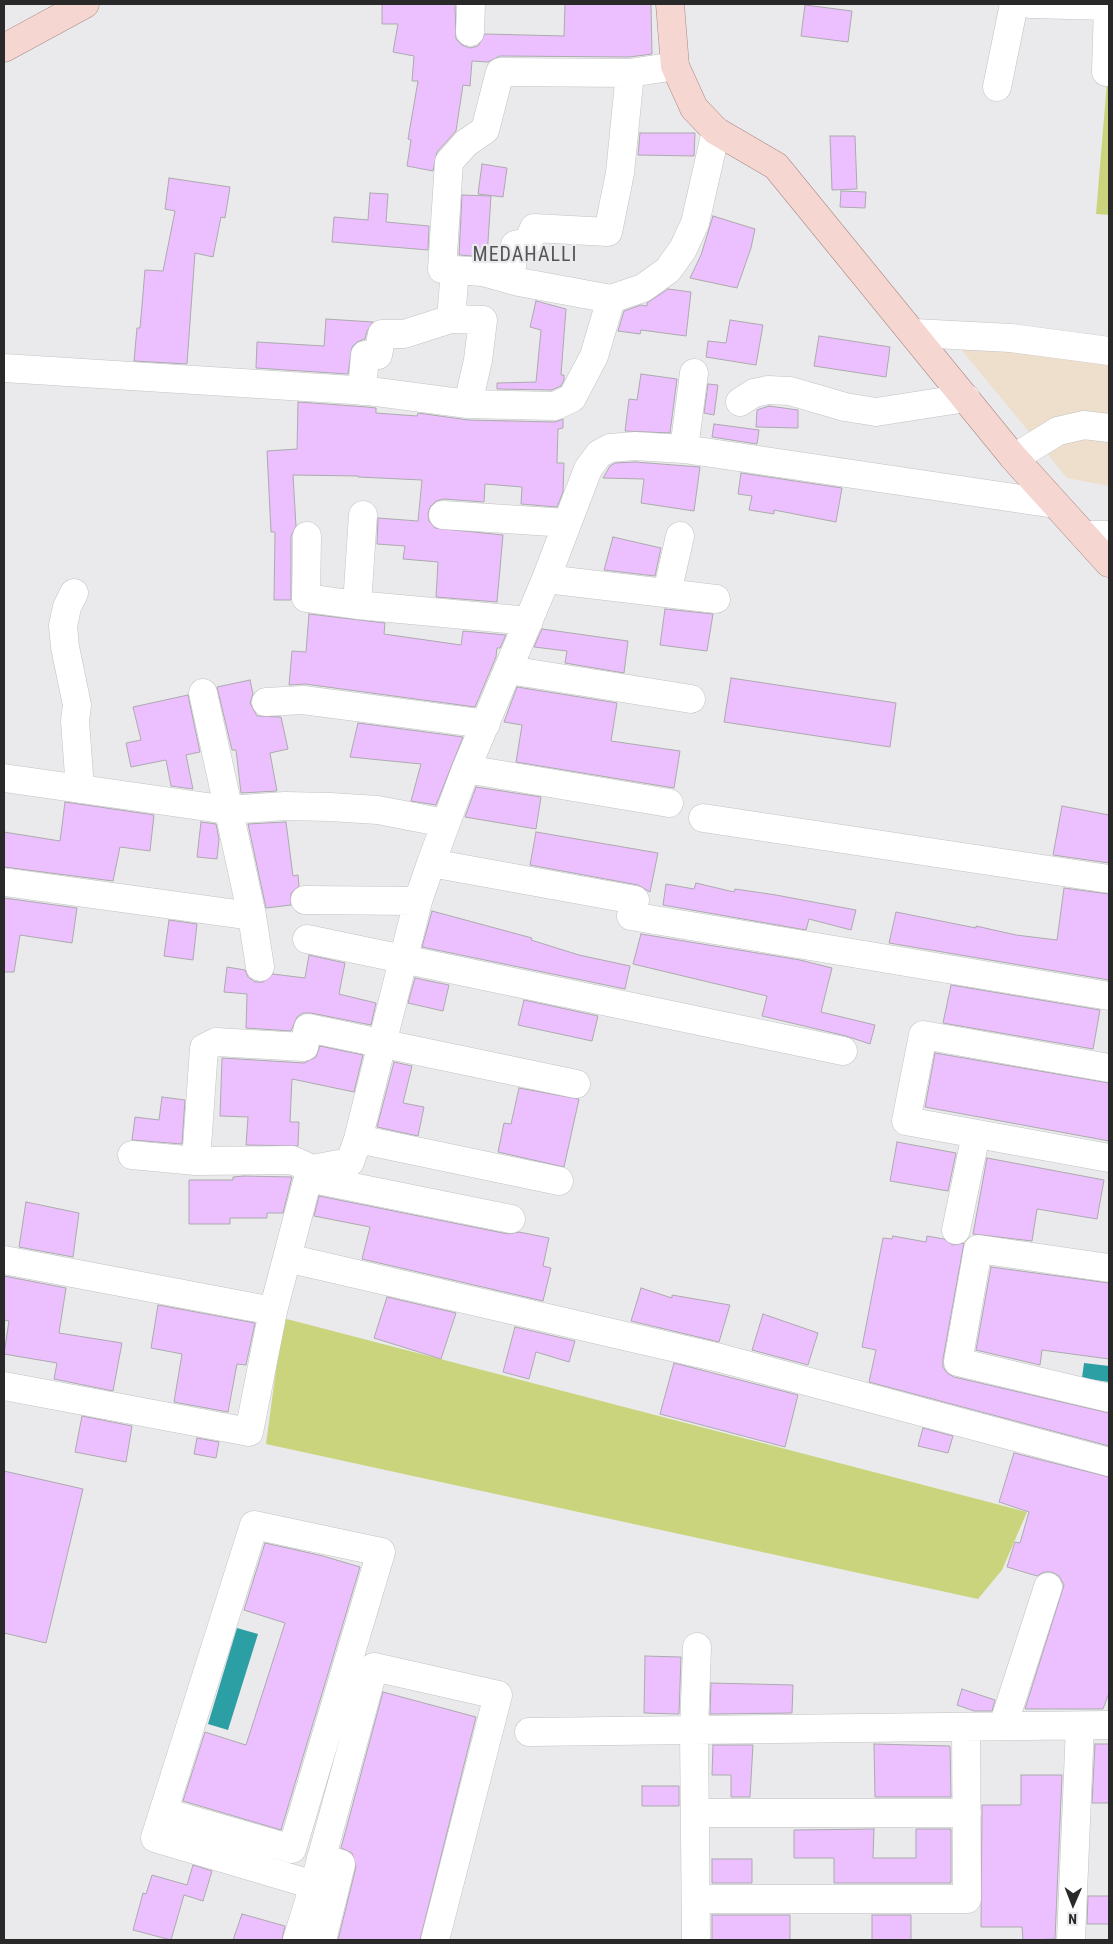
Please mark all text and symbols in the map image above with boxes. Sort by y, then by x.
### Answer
district label: MEDAHALLI [471,244,579,268]
north arrow [1048,1879,1098,1929]
text: N [1068,1911,1077,1927]

